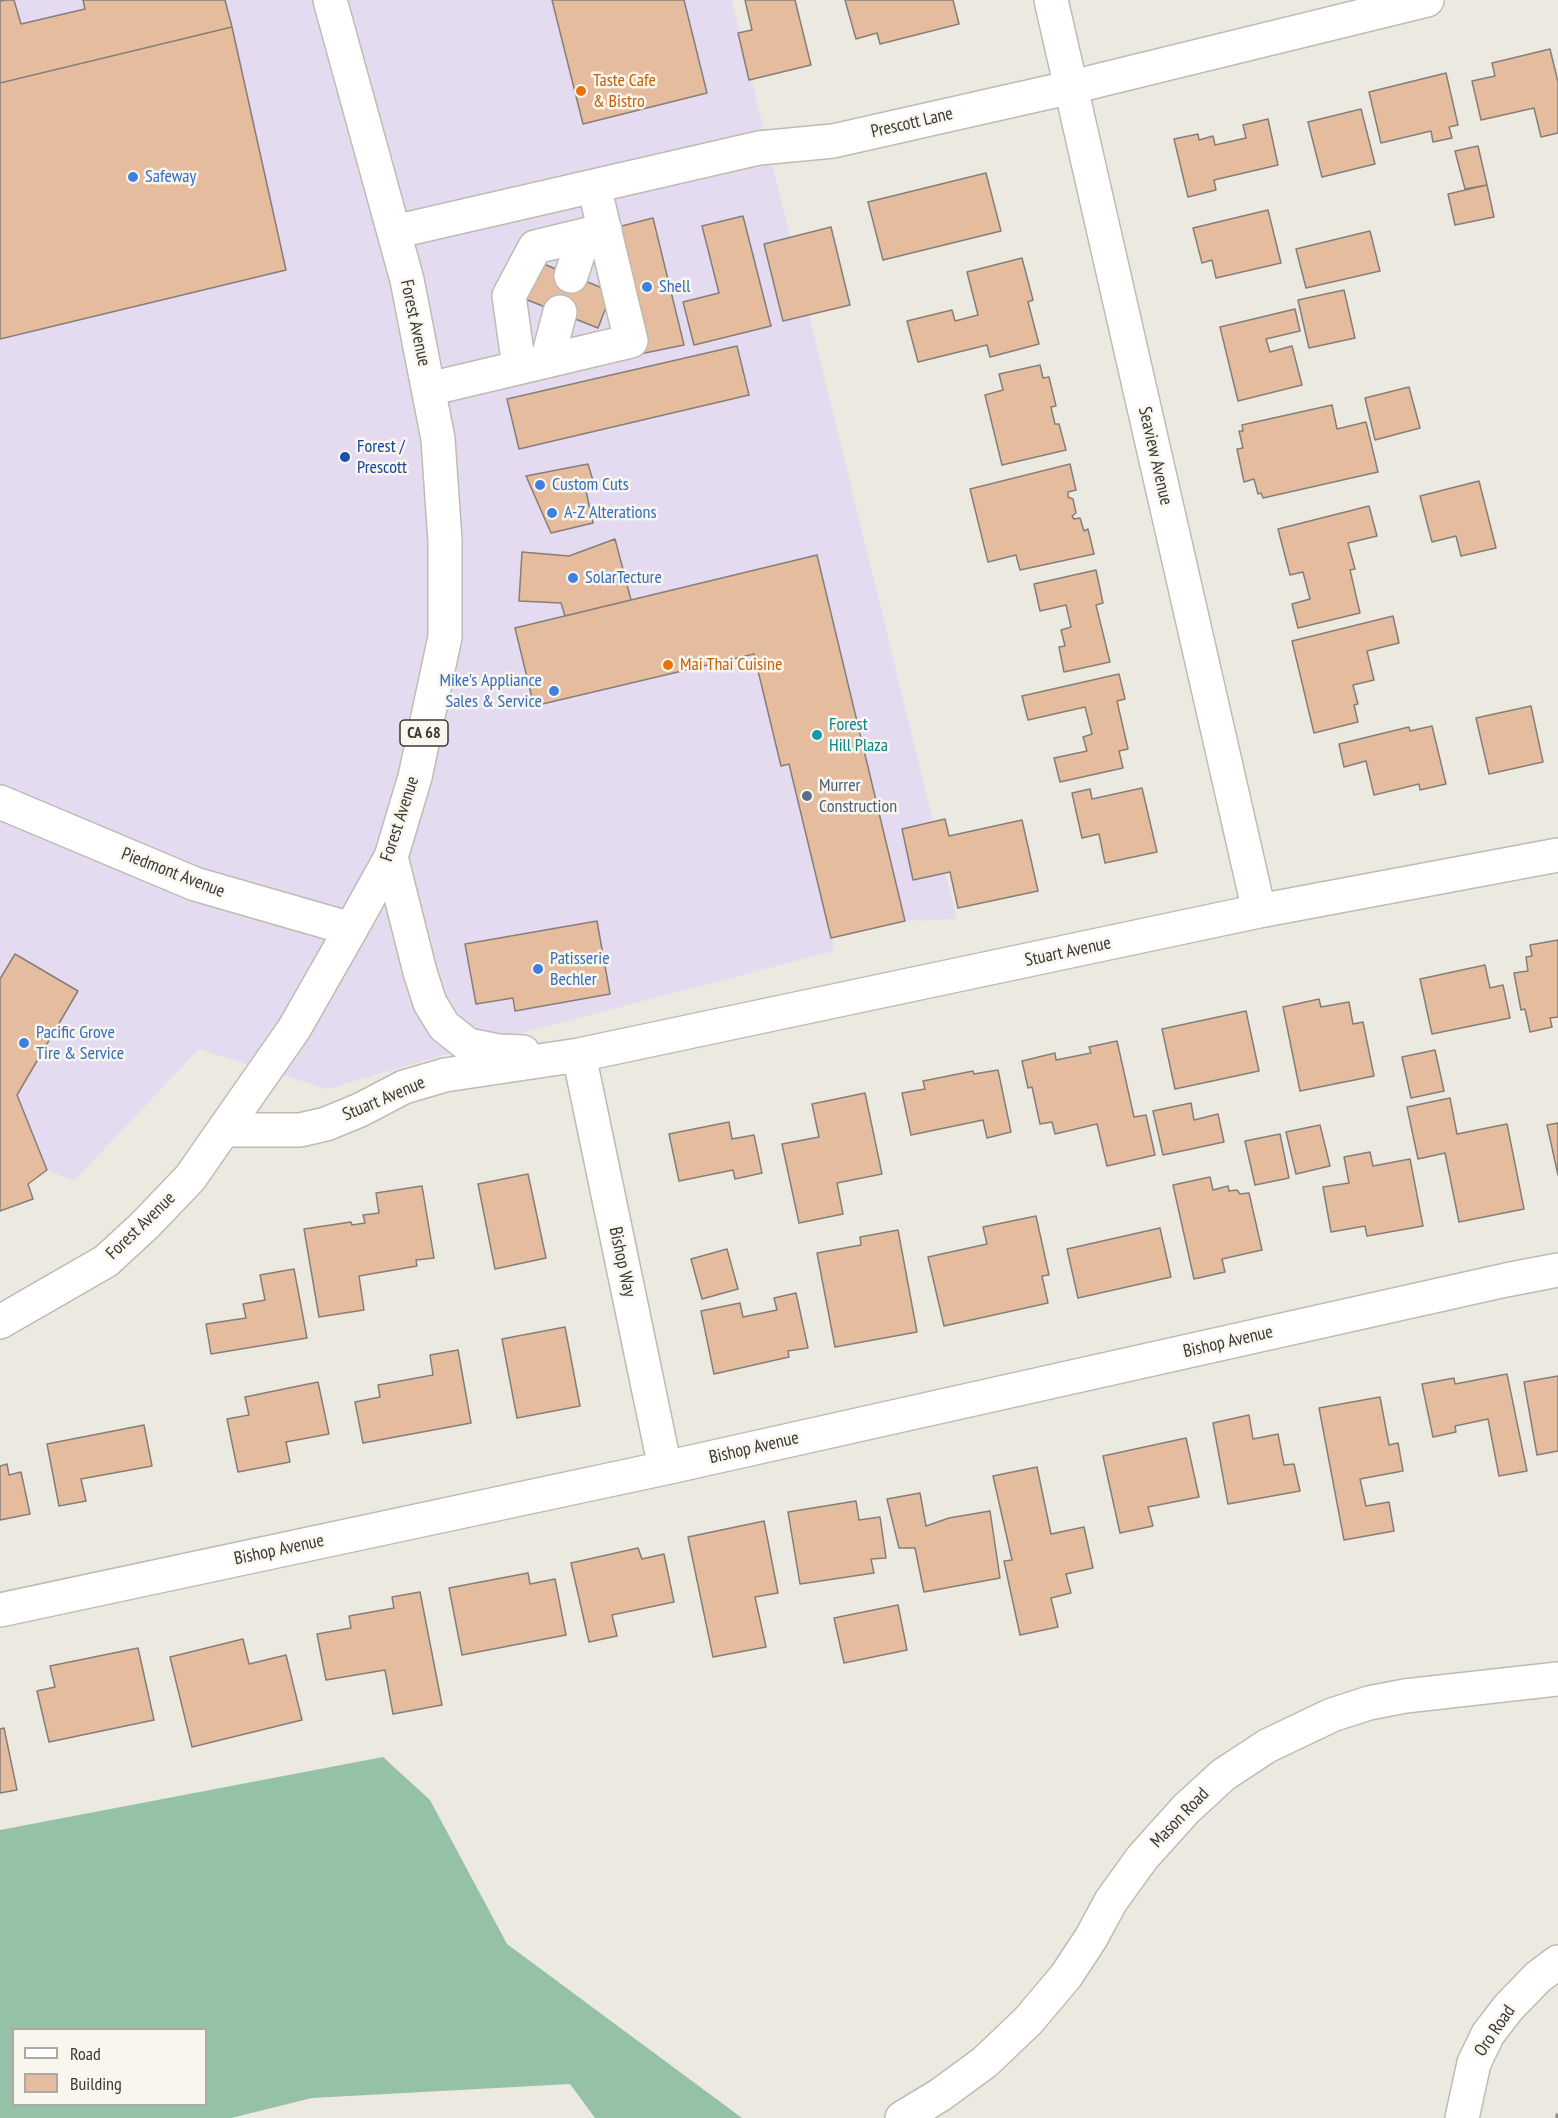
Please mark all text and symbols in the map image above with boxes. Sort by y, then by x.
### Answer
place label: Taste Cafe & Bistro [593,70,656,112]
marker: Taste Cafe & Bistro [574,84,588,98]
street label: Prescott Lane [869,103,955,143]
place label: Safeway [145,166,196,188]
marker: Safeway [126,170,140,184]
place label: Shell [659,276,690,298]
street label: Forest Avenue [395,278,435,368]
marker: Shell [640,280,654,294]
street label: Seaview Avenue [1133,405,1177,507]
place label: Forest / Prescott [357,436,407,478]
marker: Forest / Prescott [338,450,352,464]
place label: Custom Cuts [552,474,629,496]
marker: Custom Cuts [533,478,547,492]
place label: A-Z Alterations [564,502,657,524]
marker: A-Z Alterations [545,506,559,520]
place label: SolarTecture [585,567,662,589]
marker: SolarTecture [566,571,580,585]
place label: Mai Thai Cuisine [680,654,782,676]
marker: Mai Thai Cuisine [661,658,675,672]
place label: Mike's Appliance Sales & Service [439,670,542,712]
marker: Mike's Appliance Sales & Service [547,684,561,698]
place label: Forest Hill Plaza [829,714,888,756]
road number: CA 68 [400,720,448,746]
marker: Forest Hill Plaza [810,728,824,742]
street label: Forest Avenue [376,774,424,864]
place label: Murrer Construction [819,775,897,818]
marker: Murrer Construction [800,789,814,803]
street label: Piedmont Avenue [118,843,228,903]
street label: Stuart Avenue [1023,932,1113,972]
place label: Patisserie Bechler [550,948,610,990]
marker: Patisserie Bechler [531,962,545,976]
place label: Pacific Grove Tire & Service [36,1022,124,1064]
marker: Pacific Grove Tire & Service [17,1036,31,1050]
street label: Stuart Avenue [340,1072,428,1126]
street label: Forest Avenue [102,1188,180,1264]
street label: Bishop Way [604,1225,640,1299]
street label: Bishop Avenue [1181,1321,1275,1363]
street label: Bishop Avenue [707,1427,801,1469]
street label: Bishop Avenue [232,1530,326,1570]
street label: Mason Road [1146,1784,1214,1852]
street label: Oro Road [1470,2001,1520,2061]
legend [12,2028,207,2106]
text: Road [70,2042,101,2065]
text: Building [70,2072,122,2095]

